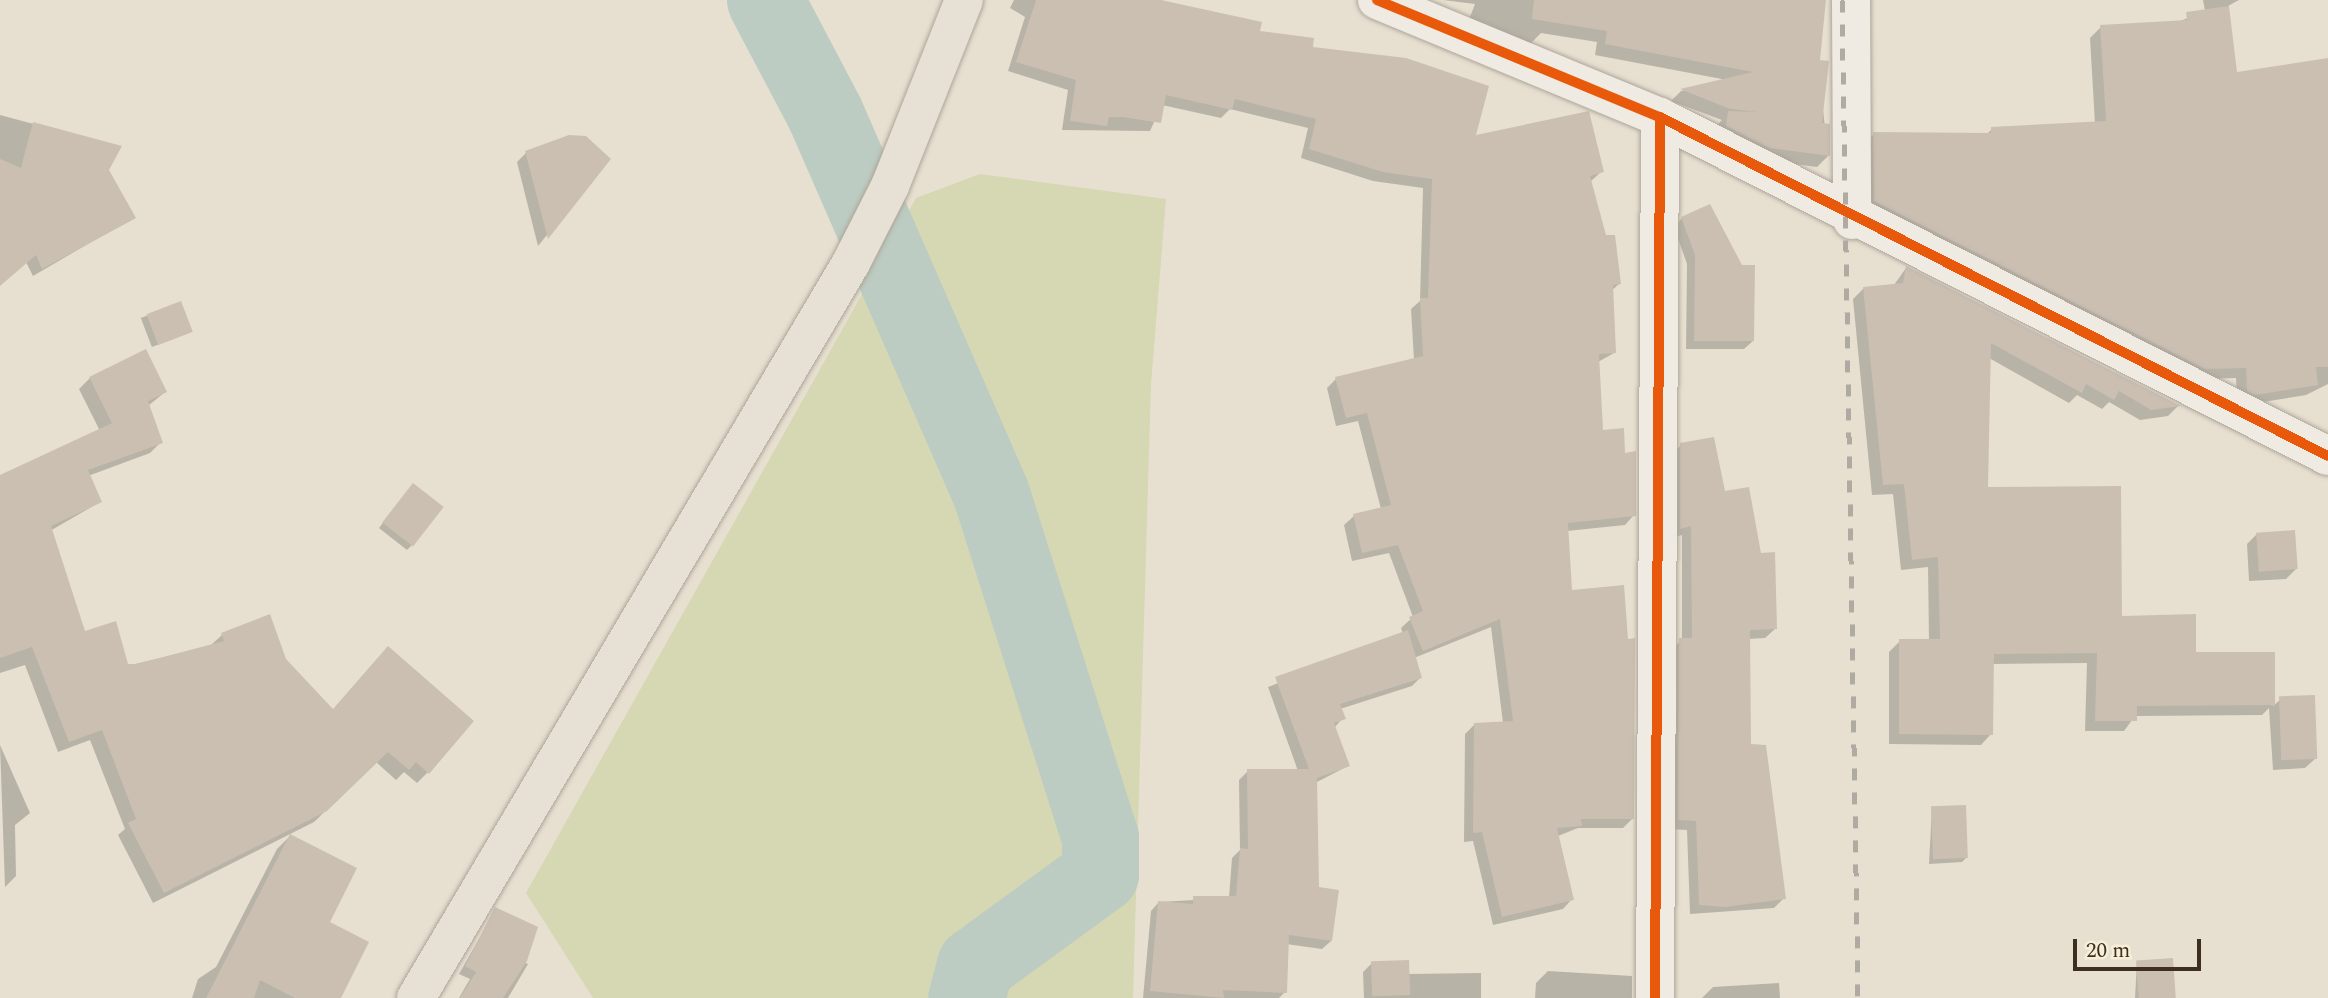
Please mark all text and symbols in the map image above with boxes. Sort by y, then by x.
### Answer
scale bar [2076,925,2204,969]
text: 20 m [2086,935,2130,967]

